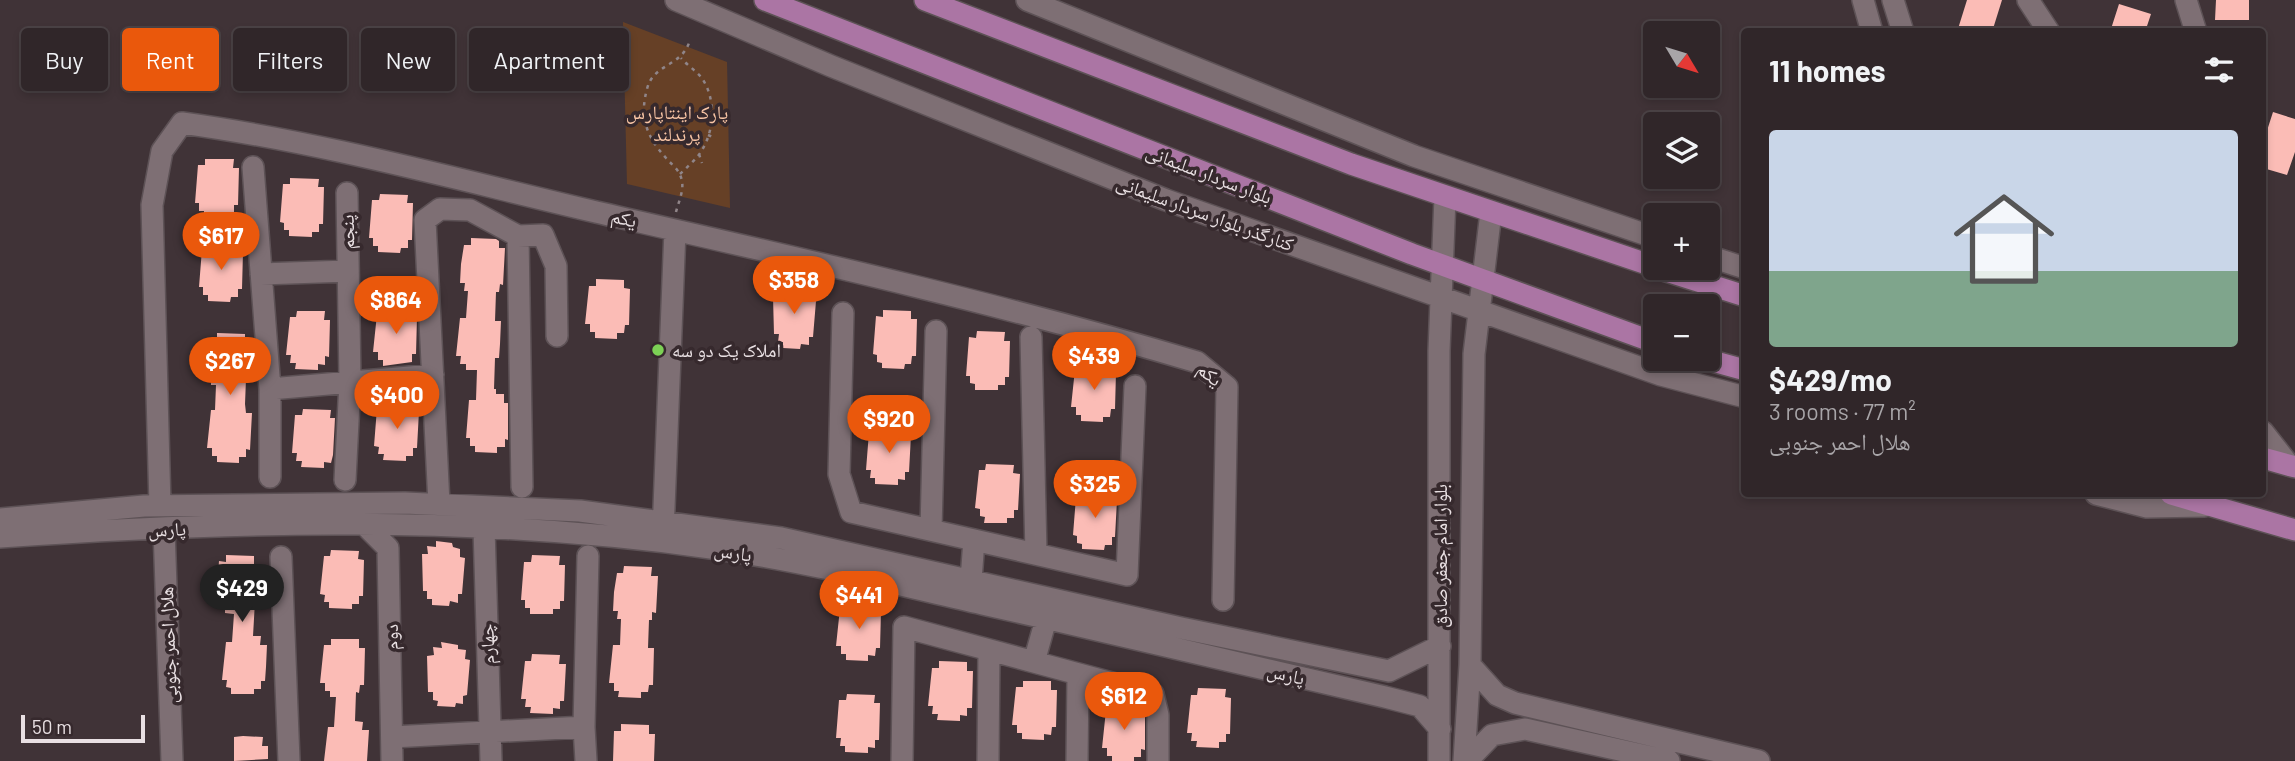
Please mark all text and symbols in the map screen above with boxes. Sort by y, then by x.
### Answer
north arrow [1643,21,1720,98]
map controls [1643,21,1720,371]
chip: Buy [21,28,108,91]
chip: Rent [122,28,219,91]
chip: Filters [233,28,347,91]
chip: New [361,28,455,91]
chip: Apartment [469,28,629,91]
icon: filters [2200,51,2238,89]
text: 11 homes [1769,52,1886,88]
park label: پارک اینتاپارس پرندلند [626,100,728,146]
button: layers [1643,112,1720,189]
street label: بلوار سردار سلیمانی [1143,139,1275,209]
street label: کنارگذر بلوار سردار سلیمانی [1113,170,1297,256]
icon: home [1941,176,2067,302]
street label: یکم [609,203,639,234]
button: + [1643,203,1720,280]
pin: $617 [180,212,262,272]
street label: پنجم [335,214,360,250]
text: $617 [199,221,243,249]
pin: $358 [753,256,835,316]
text: $358 [769,265,819,293]
pin: $864 [355,276,437,336]
text: $864 [370,285,422,313]
button: − [1643,294,1720,371]
pin: $439 [1053,332,1135,392]
pin: $267 [189,338,271,397]
place label: املاک یک دو سه [672,338,781,362]
text: $439 [1068,341,1120,369]
marker: املاک یک دو سه [650,342,666,358]
text: $267 [205,346,255,374]
street label: یکم [1192,357,1227,392]
text: $429/mo [1769,361,1892,397]
pin: $400 [356,372,438,431]
text: $400 [370,380,424,408]
pin: $920 [848,396,930,455]
text: 3 rooms · 77 m² [1769,397,1916,425]
text: $920 [863,404,915,432]
text: هلال احمر جنوبی [1769,427,1911,455]
pin: $325 [1054,461,1136,520]
text: $325 [1070,469,1120,497]
street label: بلوار امام جعفر صادق [1428,484,1454,628]
street label: پارس [148,516,186,542]
street label: پارس [712,537,754,567]
pin: $429 [201,564,283,624]
pin: $441 [818,572,900,631]
text: $429 [216,573,268,601]
text: $441 [836,580,882,608]
street label: هلال احمر جنوبی [154,586,182,704]
street label: چهارم [474,623,502,665]
street label: دوم [379,624,405,650]
street label: پارس [1265,658,1307,690]
pin: $612 [1083,672,1165,732]
text: $612 [1101,681,1147,709]
scale bar [21,712,145,744]
text: 50 m [32,715,72,738]

